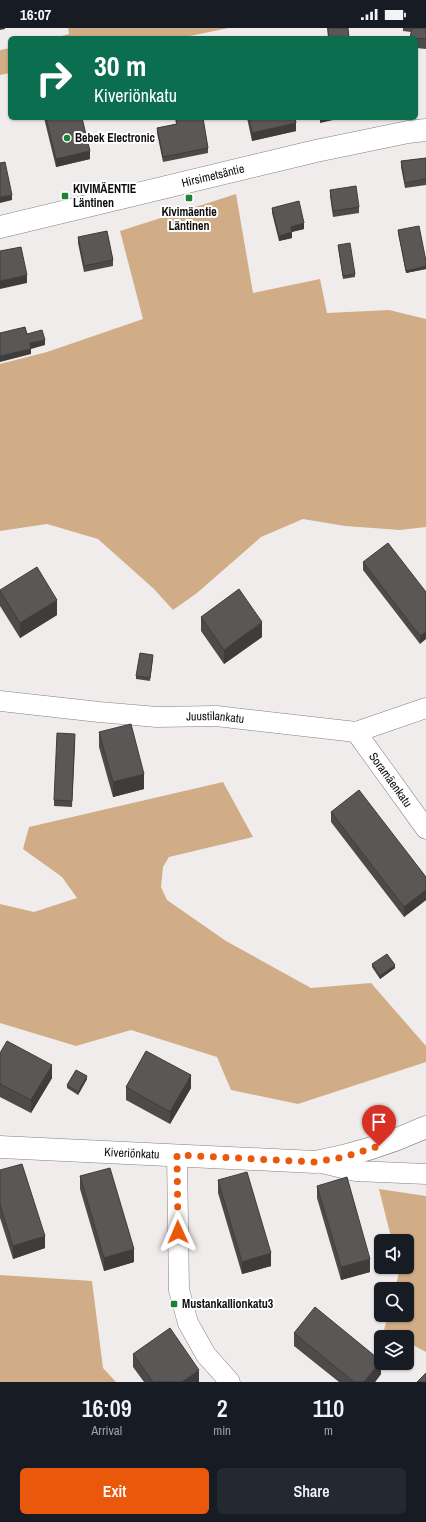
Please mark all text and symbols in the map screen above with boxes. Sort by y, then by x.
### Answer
text: 16:07 [20,4,51,25]
text: 30 m [94,47,146,85]
icon: right [28,52,80,104]
text: Kiveriönkatu [94,83,177,108]
place label: Bebek Electronic [75,130,155,146]
marker: Bebek Electronic [62,133,72,143]
street label: Hirsimetsäntie [180,161,246,191]
place label: KIVIMÄENTIE Läntinen [73,181,137,211]
marker: KIVIMÄENTIE Läntinen [60,191,70,201]
marker: Kivimäentie Läntinen [184,193,194,203]
place label: Kivimäentie Läntinen [161,204,217,234]
street label: Juustilankatu [186,708,245,727]
street label: Soramäenkatu [365,749,416,811]
pin [362,1105,396,1146]
icon: arrive [368,1111,390,1133]
street label: Kiveriönkatu [104,1144,160,1163]
position arrow [157,1211,199,1253]
map controls [374,1234,414,1370]
button: sound [374,1234,414,1274]
button: search [374,1282,414,1322]
place label: Mustankallionkatu3 [182,1296,274,1312]
marker: Mustankallionkatu3 [169,1299,179,1309]
button: layers [374,1330,414,1370]
text: 16:09 [82,1392,132,1424]
text: 2 [217,1392,228,1424]
text: 110 [313,1392,344,1424]
text: Arrival [91,1422,122,1439]
text: min [213,1422,231,1439]
text: m [324,1422,333,1439]
button: Exit [20,1468,209,1514]
button: Share [217,1468,406,1514]

